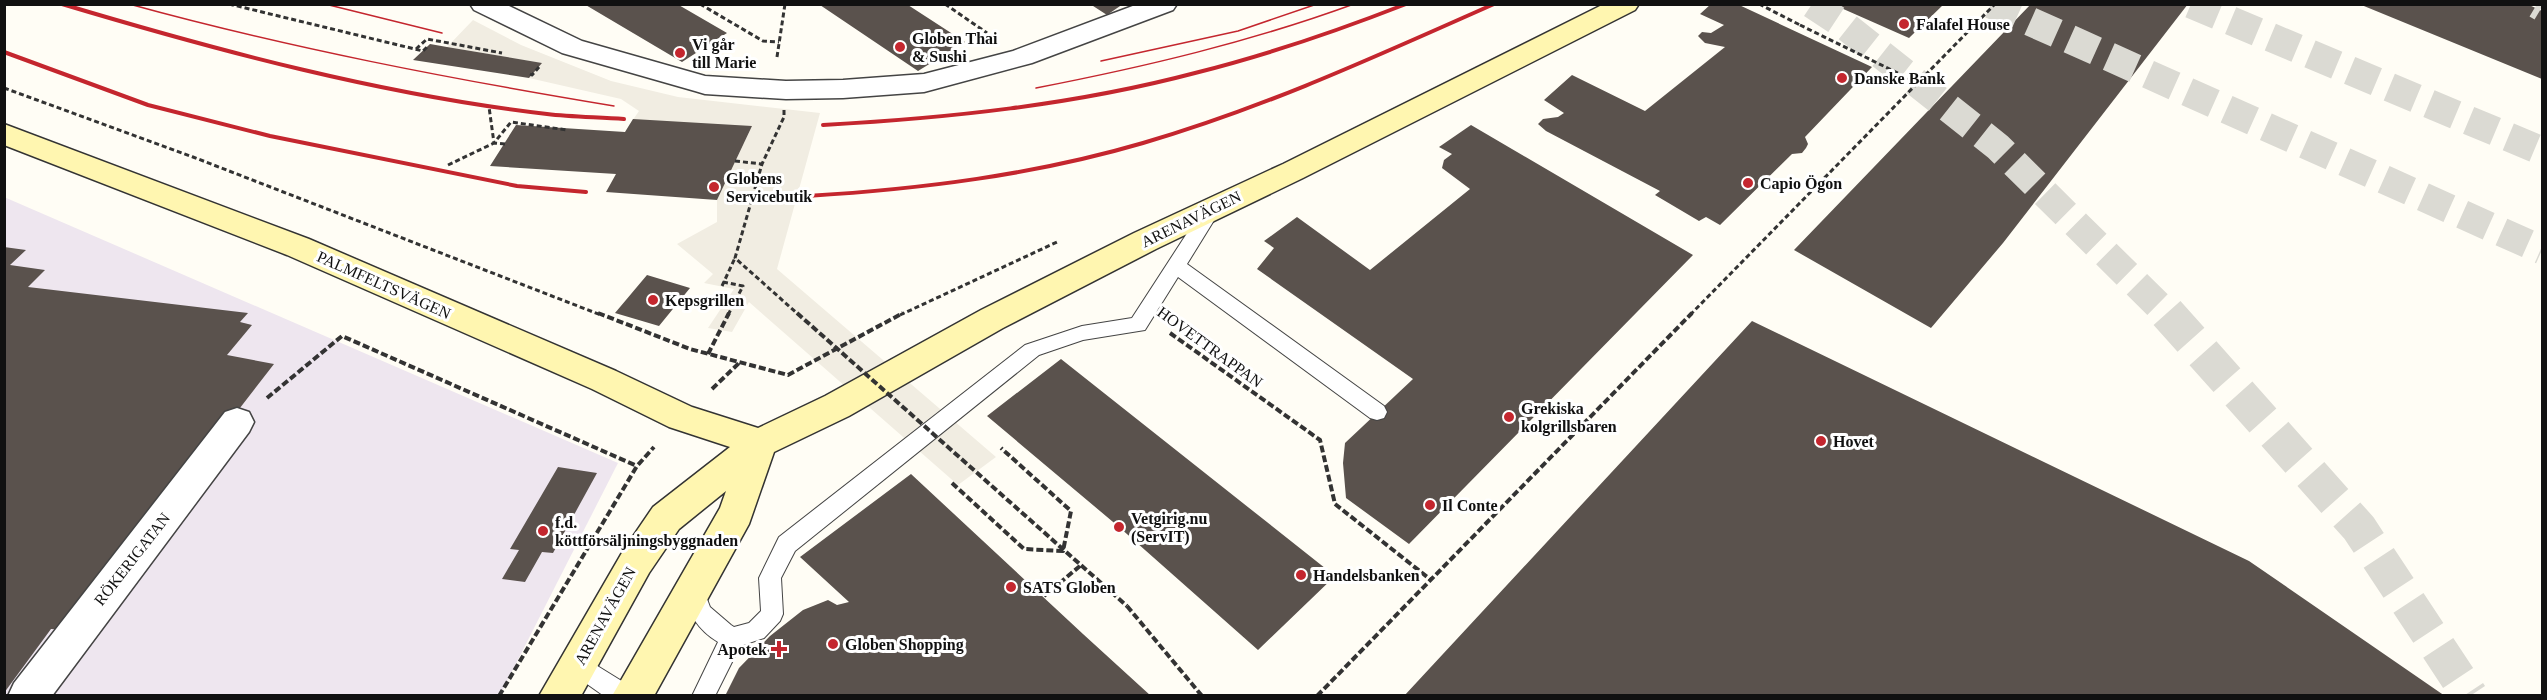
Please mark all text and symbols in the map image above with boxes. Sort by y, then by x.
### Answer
place label: Falafel House [1916,16,2010,33]
marker: Falafel House [1897,17,1911,31]
place label: Globen Thai & Sushi [912,30,998,65]
place label: Vi går till Marie [692,36,756,71]
marker: Globen Thai & Sushi [893,40,907,54]
marker: Vi går till Marie [673,46,687,60]
place label: Danske Bank [1854,70,1945,87]
marker: Danske Bank [1835,71,1849,85]
place label: Globens Servicebutik [726,170,812,205]
place label: Capio Ögon [1760,175,1842,193]
marker: Capio Ögon [1741,176,1755,190]
marker: Globens Servicebutik [707,180,721,194]
street label: ARENAVÄGEN [1138,187,1244,251]
street label: PALMFELTSVÄGEN [314,248,454,322]
place label: Kepsgrillen [665,292,744,310]
marker: Kepsgrillen [646,293,660,307]
street label: HOVETTRAPPAN [1154,303,1266,391]
place label: Grekiska kolgrillsbaren [1521,400,1617,436]
marker: Grekiska kolgrillsbaren [1502,410,1516,424]
place label: Hovet [1833,433,1875,450]
marker: Hovet [1814,434,1828,448]
place label: Il Conte [1442,497,1498,514]
marker: Il Conte [1423,498,1437,512]
street label: RÖKERIGATAN [91,509,174,609]
place label: Vetgirig.nu (ServIT) [1131,510,1207,546]
place label: f.d. köttförsäljningsbyggnaden [555,514,738,550]
marker: Vetgirig.nu (ServIT) [1112,520,1126,534]
marker: f.d. köttförsäljningsbyggnaden [536,524,550,538]
street label: ARENAVÄGEN [571,564,639,668]
place label: Handelsbanken [1313,567,1420,584]
marker: Handelsbanken [1294,568,1308,582]
place label: SATS Globen [1023,579,1116,596]
marker: SATS Globen [1004,580,1018,594]
place label: Globen Shopping [845,636,964,654]
marker: Globen Shopping [826,637,840,651]
place label: Apotek [717,641,767,659]
marker: Apotek [772,642,786,656]

